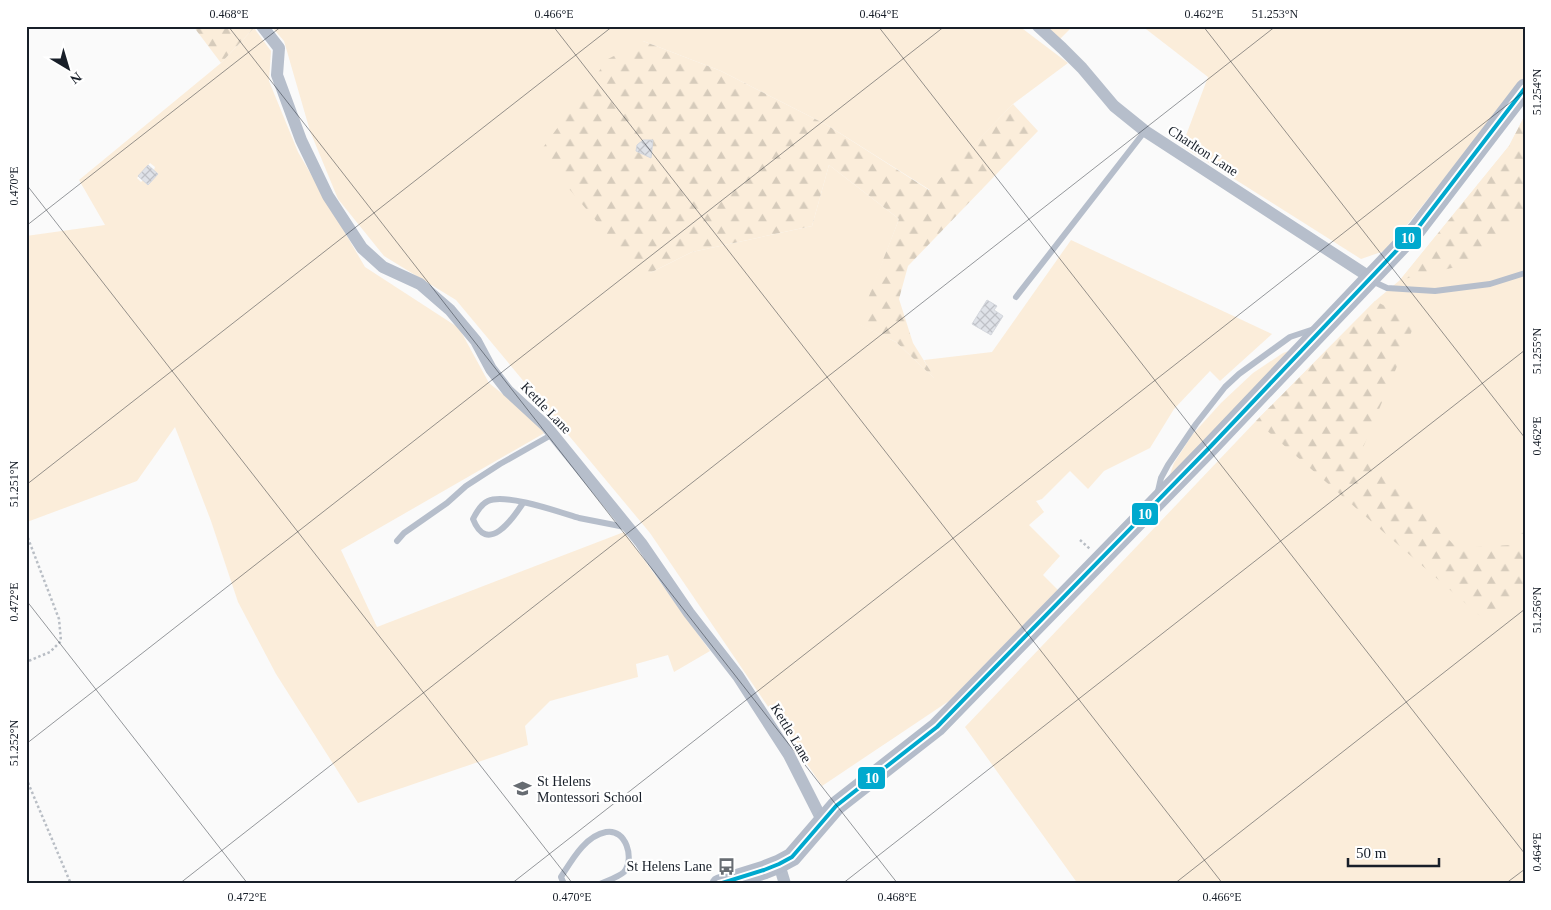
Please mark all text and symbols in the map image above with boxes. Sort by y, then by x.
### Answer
text: 0.468°E [209,7,249,21]
text: 0.466°E [534,7,574,21]
text: 0.464°E [859,7,899,21]
text: 0.462°E [1184,7,1224,21]
text: 51.253°N [1252,7,1299,21]
north arrow [42,42,92,92]
text: 51.254°N [1530,68,1544,115]
text: N [67,69,84,87]
street label: Charlton Lane [1165,123,1241,179]
text: 0.470°E [7,166,21,206]
line badge: 10 [1394,226,1422,250]
text: 10 [1401,231,1415,246]
text: 51.255°N [1530,327,1544,374]
street label: Kettle Lane [518,379,574,437]
text: 0.462°E [1530,416,1544,456]
text: 51.251°N [7,460,21,507]
line badge: 10 [1131,502,1159,526]
text: 10 [1138,507,1152,522]
text: 0.472°E [7,582,21,622]
text: 51.256°N [1530,586,1544,633]
street label: Kettle Lane [768,701,814,765]
text: 51.252°N [7,719,21,766]
line badge: 10 [857,766,886,790]
text: 10 [865,771,879,786]
place label: St Helens Montessori School [537,774,643,805]
school or university icon: St Helens Montessori School [513,779,533,799]
text: 0.464°E [1530,832,1544,872]
scale bar [1348,835,1440,867]
text: 50 m [1356,845,1387,861]
bus stop icon: St Helens Lane [716,856,736,876]
place label: St Helens Lane [626,859,712,874]
text: 0.472°E [227,890,267,904]
text: 0.470°E [552,890,592,904]
text: 0.468°E [877,890,917,904]
text: 0.466°E [1202,890,1242,904]

